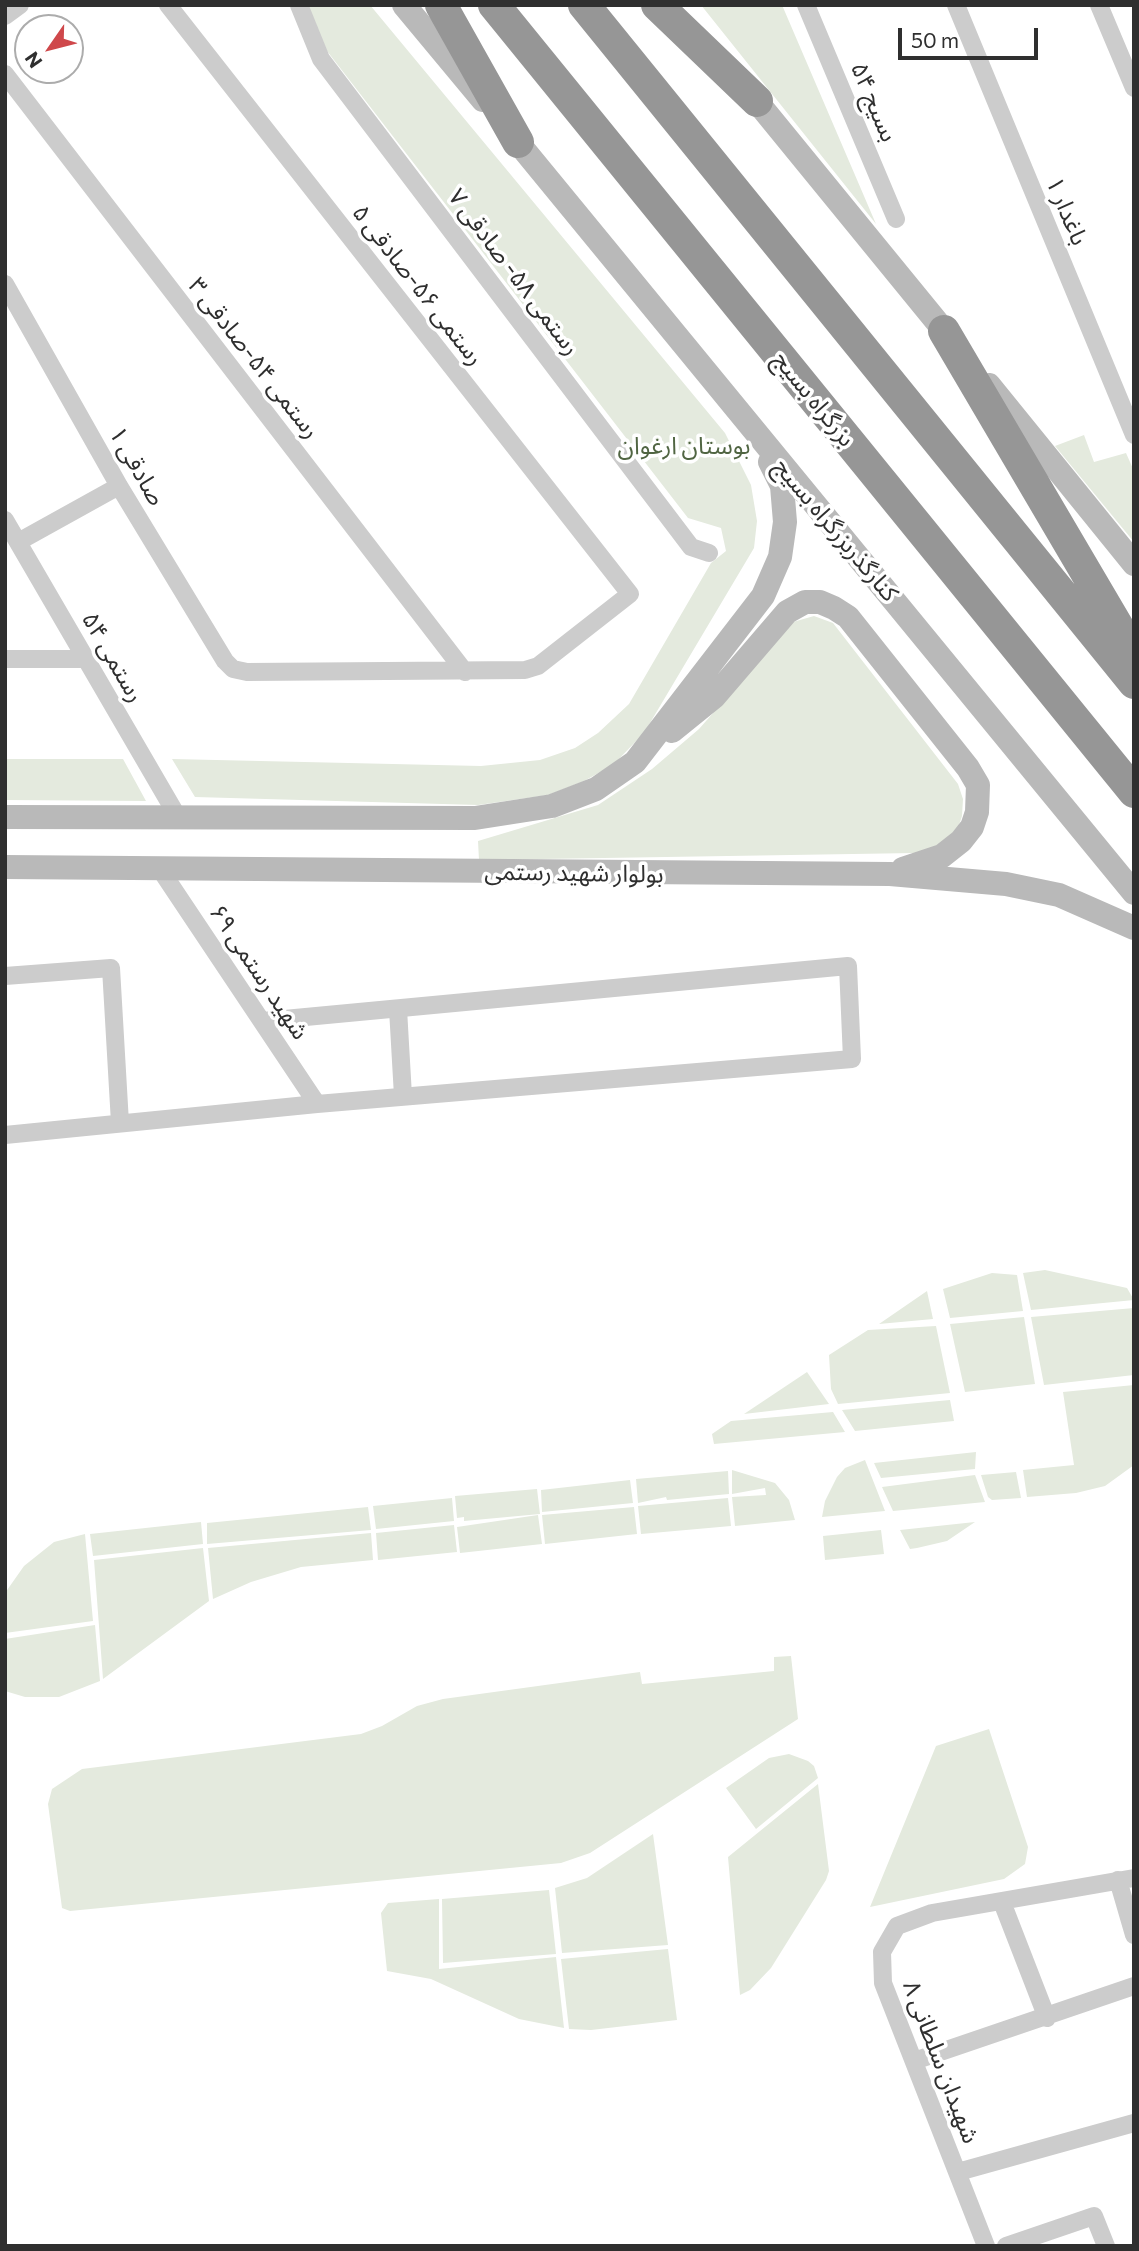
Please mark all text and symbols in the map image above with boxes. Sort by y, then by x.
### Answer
north arrow [14,14,84,84]
scale bar [901,14,1041,58]
text: 50 m [911,27,959,52]
text: N [20,48,47,73]
street label: بسیج ۵۴ [844,58,904,146]
street label: باغدار ۱ [1040,173,1094,249]
street label: رستمی ۵۸- صادقی ۷ [442,183,586,361]
street label: رستمی ۵۶-صادقی ۵ [346,199,490,371]
street label: رستمی ۵۴-صادقی ۳ [182,272,326,444]
street label: بزرگراه بسیج [767,346,861,452]
street label: صادقی ۱ [103,421,171,511]
park label: بوستان ارغوان [617,432,751,460]
street label: کنارگذربزرگراه بسیج [768,453,904,607]
street label: رستمی ۵۴ [76,607,150,707]
street label: بولوار شهید رستمی [484,857,664,889]
street label: شهید رستمی ۶۹ [203,899,315,1045]
street label: شهیدان سلطانی ۸ [897,1977,985,2147]

